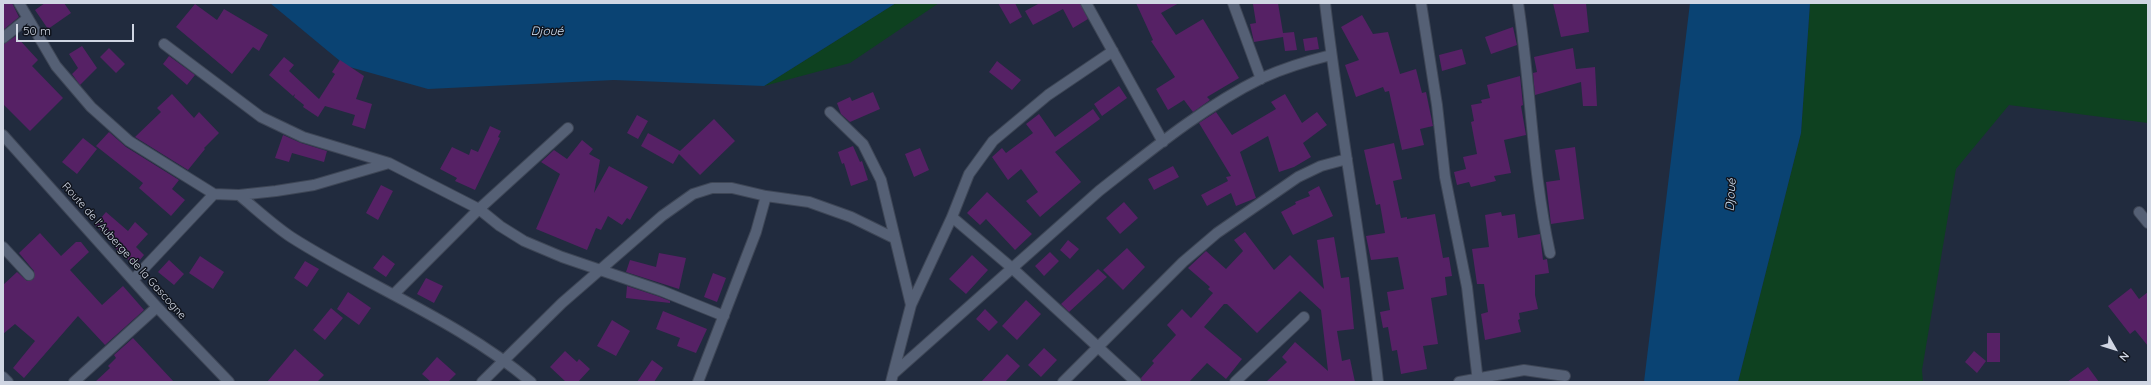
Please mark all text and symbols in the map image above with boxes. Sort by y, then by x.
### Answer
scale bar [18,16,136,42]
text: 50 m [23,23,51,38]
water label: Djoué [531,24,563,38]
water label: Djoué [1723,178,1739,212]
street label: Route de l'Auberge de la Gascogne [59,180,189,322]
north arrow [2095,329,2135,369]
text: N [2116,349,2132,364]

